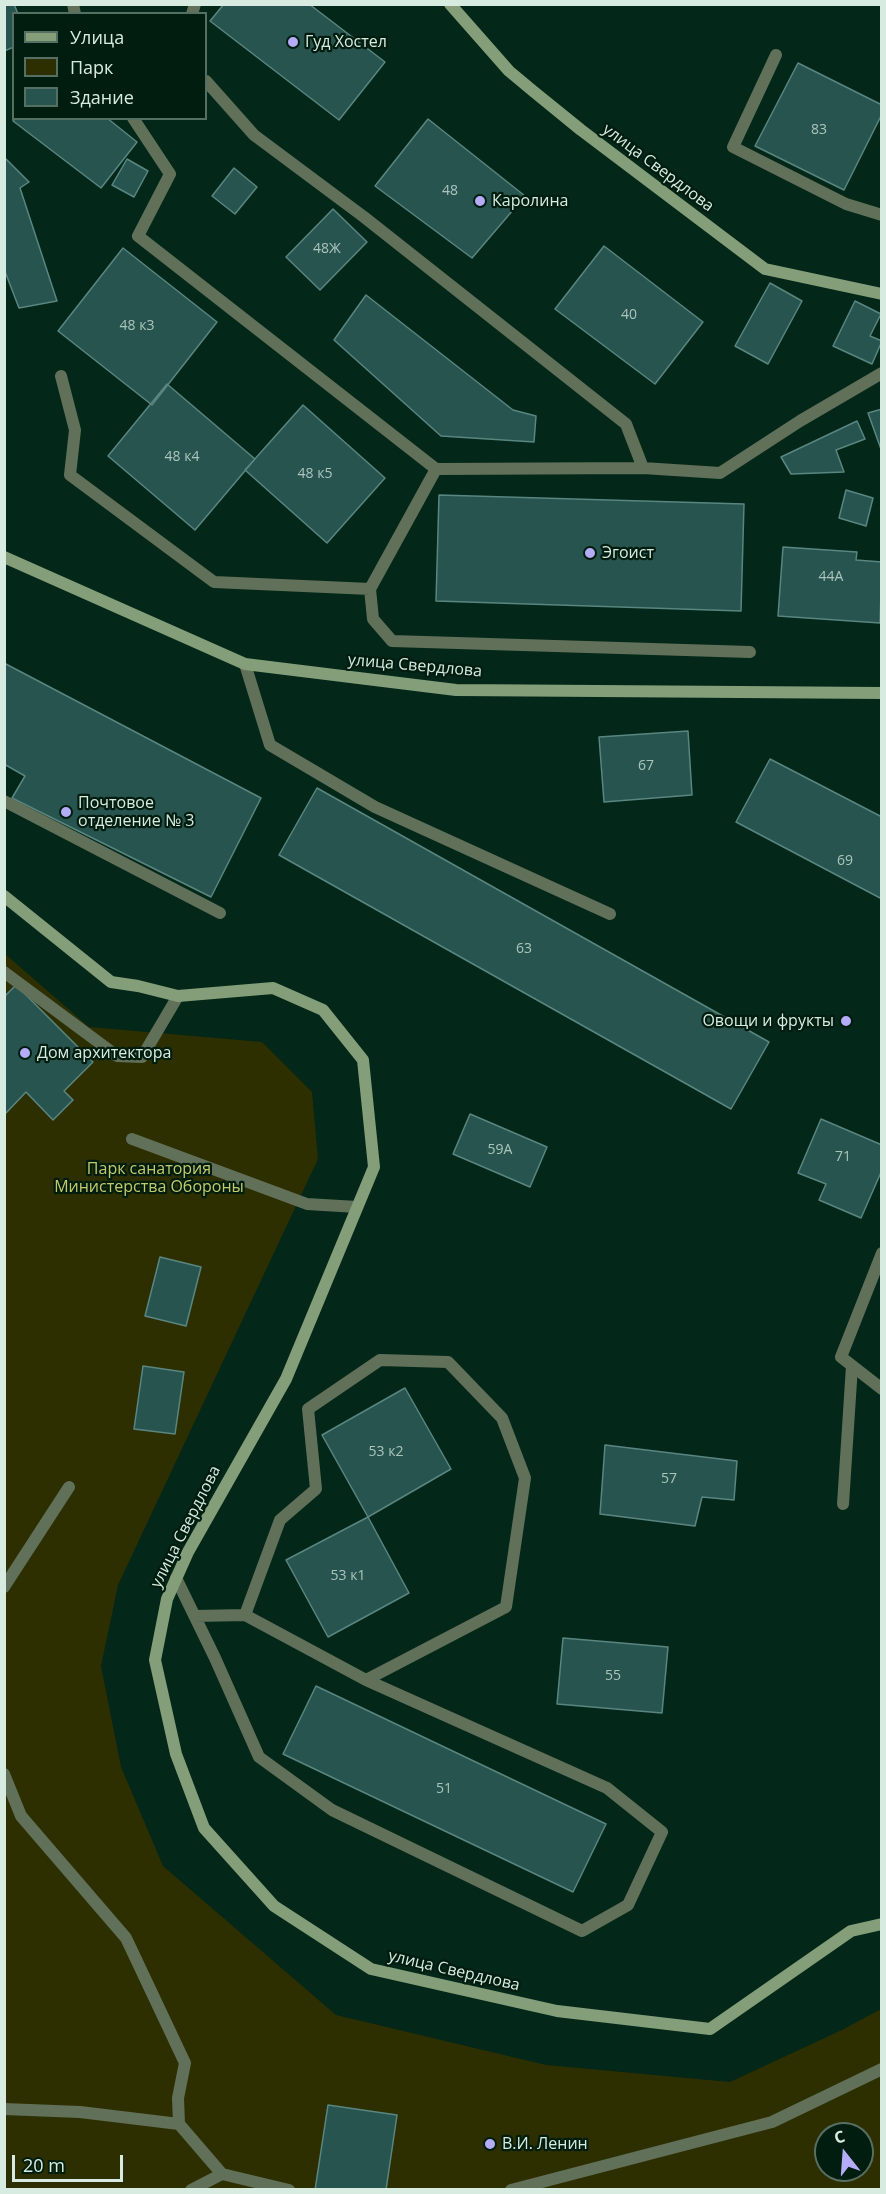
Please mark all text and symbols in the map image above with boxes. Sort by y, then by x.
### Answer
legend [12,12,207,120]
text: Улица [70,25,124,49]
place label: Гуд Хостел [305,32,387,52]
marker: Гуд Хостел [286,35,300,49]
text: Парк [70,55,113,79]
text: Здание [70,85,134,109]
street label: улица Свердлова [599,120,717,216]
house number: 83 [811,122,827,138]
house number: 48 [442,183,458,199]
place label: Каролина [492,191,568,211]
marker: Каролина [473,194,487,208]
house number: 48Ж [313,241,341,257]
house number: 40 [621,307,637,323]
house number: 48 к3 [120,318,154,334]
house number: 48 к4 [165,449,199,465]
house number: 48 к5 [298,466,332,482]
place label: Эгоист [602,543,654,563]
marker: Эгоист [583,546,597,560]
house number: 44А [819,569,843,585]
street label: улица Свердлова [347,651,483,681]
house number: 67 [638,758,654,774]
place label: Почтовое отделение № 3 [78,793,195,831]
marker: Почтовое отделение № 3 [59,805,73,819]
house number: 69 [837,853,853,869]
house number: 63 [516,941,532,957]
place label: Овощи и фрукты [702,1011,834,1031]
marker: Овощи и фрукты [839,1014,853,1028]
place label: Дом архитектора [37,1043,171,1063]
marker: Дом архитектора [18,1046,32,1060]
house number: 59А [488,1142,512,1158]
house number: 71 [835,1149,851,1165]
park label: Парк санатория Министерства Обороны [54,1159,244,1197]
house number: 53 к2 [369,1444,403,1460]
street label: улица Свердлова [147,1463,225,1591]
house number: 57 [661,1471,677,1487]
house number: 53 к1 [331,1568,365,1584]
house number: 55 [605,1668,621,1684]
house number: 51 [436,1781,452,1797]
street label: улица Свердлова [386,1947,522,1995]
north arrow [814,2122,874,2182]
text: С [831,2125,847,2149]
place label: В.И. Ленин [502,2134,588,2154]
marker: В.И. Ленин [483,2137,497,2151]
scale bar [15,2143,126,2181]
text: 20 m [23,2153,65,2177]

